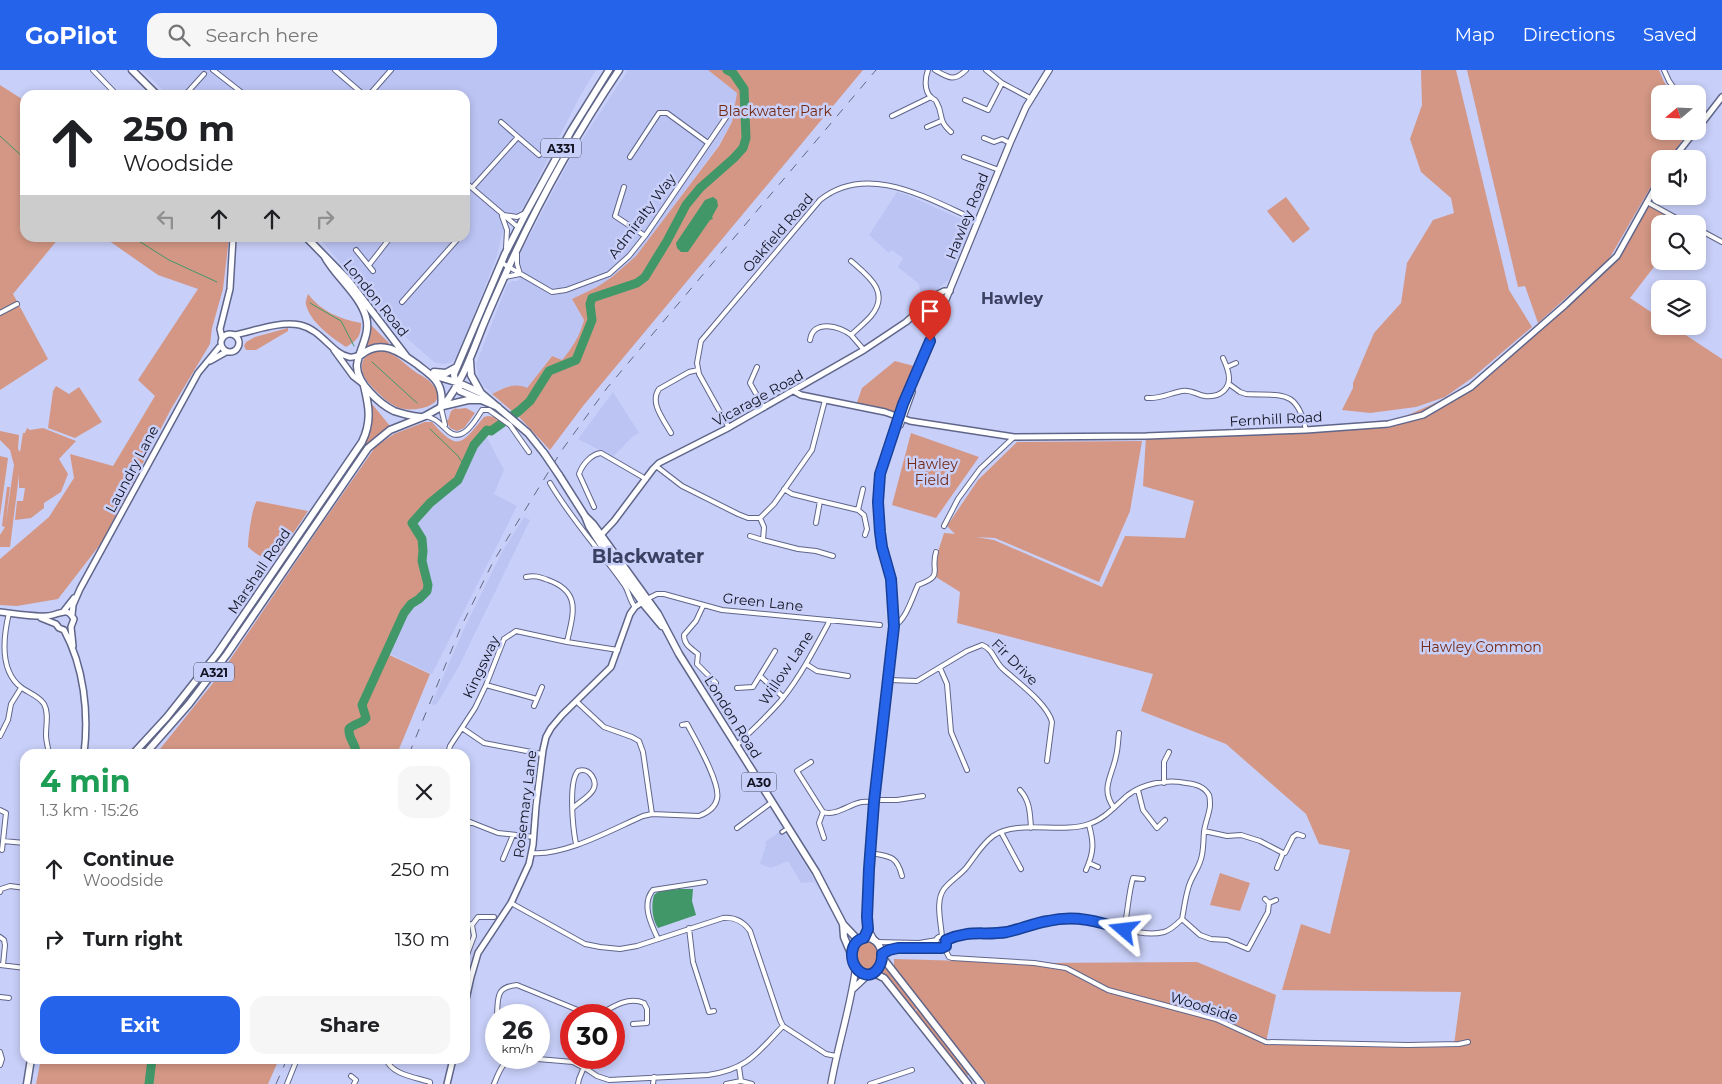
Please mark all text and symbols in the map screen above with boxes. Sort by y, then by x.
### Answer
search box [147,13,497,58]
text: GoPilot [25,21,117,50]
icon: search [165,21,193,49]
text: Search here [205,24,318,47]
text: Map [1455,24,1495,46]
text: Directions [1523,24,1615,46]
text: Saved [1643,24,1697,46]
north arrow [1651,85,1706,140]
map controls [1651,85,1706,335]
park label: Blackwater Park [718,102,833,120]
text: 250 m [123,107,235,150]
icon: ahead [40,110,105,175]
road number: A331 [541,138,581,158]
text: Woodside [123,150,234,177]
button: sound [1651,150,1706,205]
street label: Admiralty Way [604,170,680,262]
street label: Hawley Road [941,170,993,262]
street label: Oakfield Road [739,190,817,276]
icon: left [152,205,180,233]
icon: ahead [205,205,233,233]
icon: ahead [258,205,286,233]
icon: right [311,205,339,233]
button: search [1651,215,1706,270]
street label: London Road [339,256,413,340]
button: layers [1651,280,1706,335]
district label: Hawley [981,289,1043,308]
pin [909,290,951,341]
icon: arrive [916,297,944,325]
street label: Vicarage Road [709,366,807,430]
street label: Fernhill Road [1229,408,1323,430]
street label: Laundry Lane [102,422,162,516]
park label: Hawley Field [906,455,958,489]
street label: Marshall Road [224,525,294,617]
district label: Blackwater [592,545,704,568]
street label: Green Lane [722,589,804,615]
street label: Willow Lane [755,627,817,709]
street label: Kingsway [459,632,504,701]
street label: Fir Drive [988,635,1042,689]
park label: Hawley Common [1420,638,1542,656]
road number: A321 [194,662,234,682]
street label: London Road [700,672,766,762]
street label: Rosemary Lane [509,749,541,859]
text: 4 min [40,763,130,800]
button: close [398,766,450,818]
road number: A30 [742,772,776,792]
text: 1.3 km · 15:26 [40,801,138,820]
text: Continue [83,848,174,871]
icon: ahead [40,855,68,883]
text: 250 m [391,858,450,881]
text: Woodside [83,871,163,890]
position arrow [1097,903,1149,955]
icon: right [40,925,68,953]
text: Turn right [83,928,183,951]
text: 130 m [395,928,450,951]
street label: Woodside [1168,988,1240,1026]
button: Exit [40,996,240,1054]
button: Share [250,996,450,1054]
speed limit sign: 30 [560,1004,625,1069]
text: 26 [502,1015,533,1045]
text: km/h [501,1041,534,1056]

